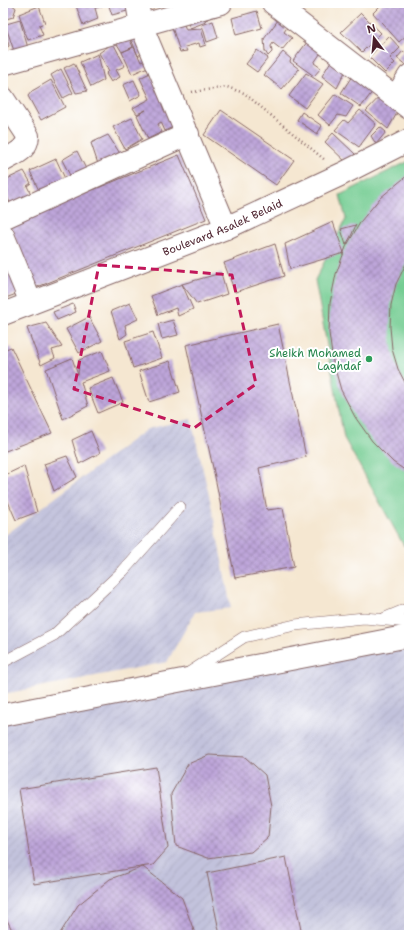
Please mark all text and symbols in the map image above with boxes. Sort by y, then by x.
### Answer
north arrow [354,18,394,58]
text: N [365,20,378,37]
street label: Boulevard Asalek Belaid [160,195,285,259]
place label: Sheikh Mohamed Laghdaf [269,346,362,374]
marker: Sheikh Mohamed Laghdaf [364,354,374,364]

